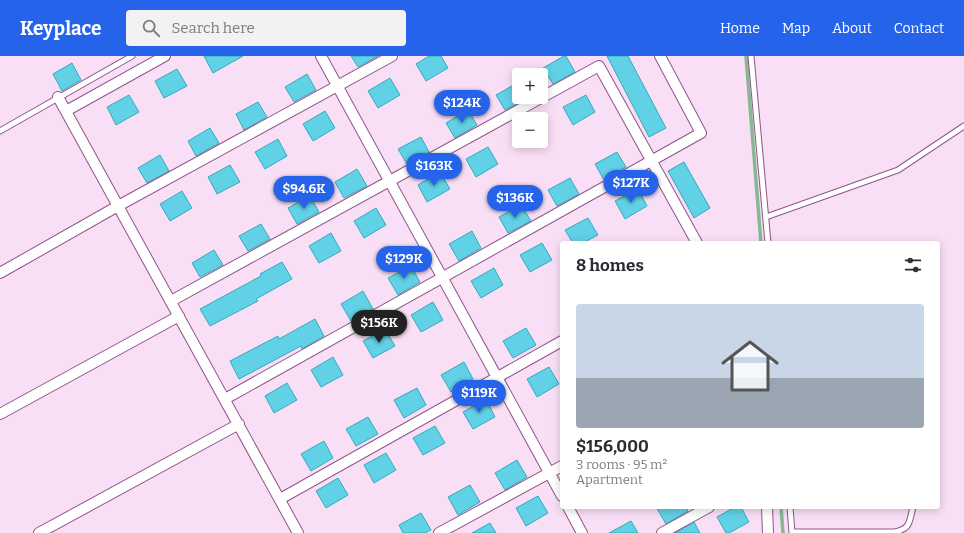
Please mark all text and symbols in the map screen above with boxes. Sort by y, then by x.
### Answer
search box [126,10,406,46]
text: Keyplace [20,17,102,40]
icon: search [140,17,162,39]
text: Search here [172,19,255,37]
text: Home [720,20,760,37]
text: Map [782,20,810,37]
text: About [832,20,872,37]
text: Contact [894,20,944,37]
map controls [512,68,548,148]
button: + [512,68,548,104]
pin: $124K [434,90,490,124]
text: $124K [443,95,481,110]
button: − [512,112,548,148]
pin: $163K [406,153,462,187]
text: $163K [415,158,453,173]
pin: $127K [603,170,659,204]
text: $127K [612,175,650,190]
pin: $94.6K [271,176,337,210]
text: $94.6K [282,181,326,196]
pin: $136K [487,185,543,219]
text: $136K [496,190,534,205]
pin: $129K [376,246,432,280]
text: $129K [385,251,423,266]
icon: filters [902,254,924,276]
text: 8 homes [576,255,644,276]
pin: $156K [351,310,407,344]
text: $156K [360,315,398,330]
icon: home [714,330,786,402]
pin: $119K [451,380,507,414]
text: $119K [461,385,497,400]
text: $156,000 [576,436,649,457]
text: 3 rooms · 95 m² [576,457,667,472]
text: Apartment [576,472,643,487]

